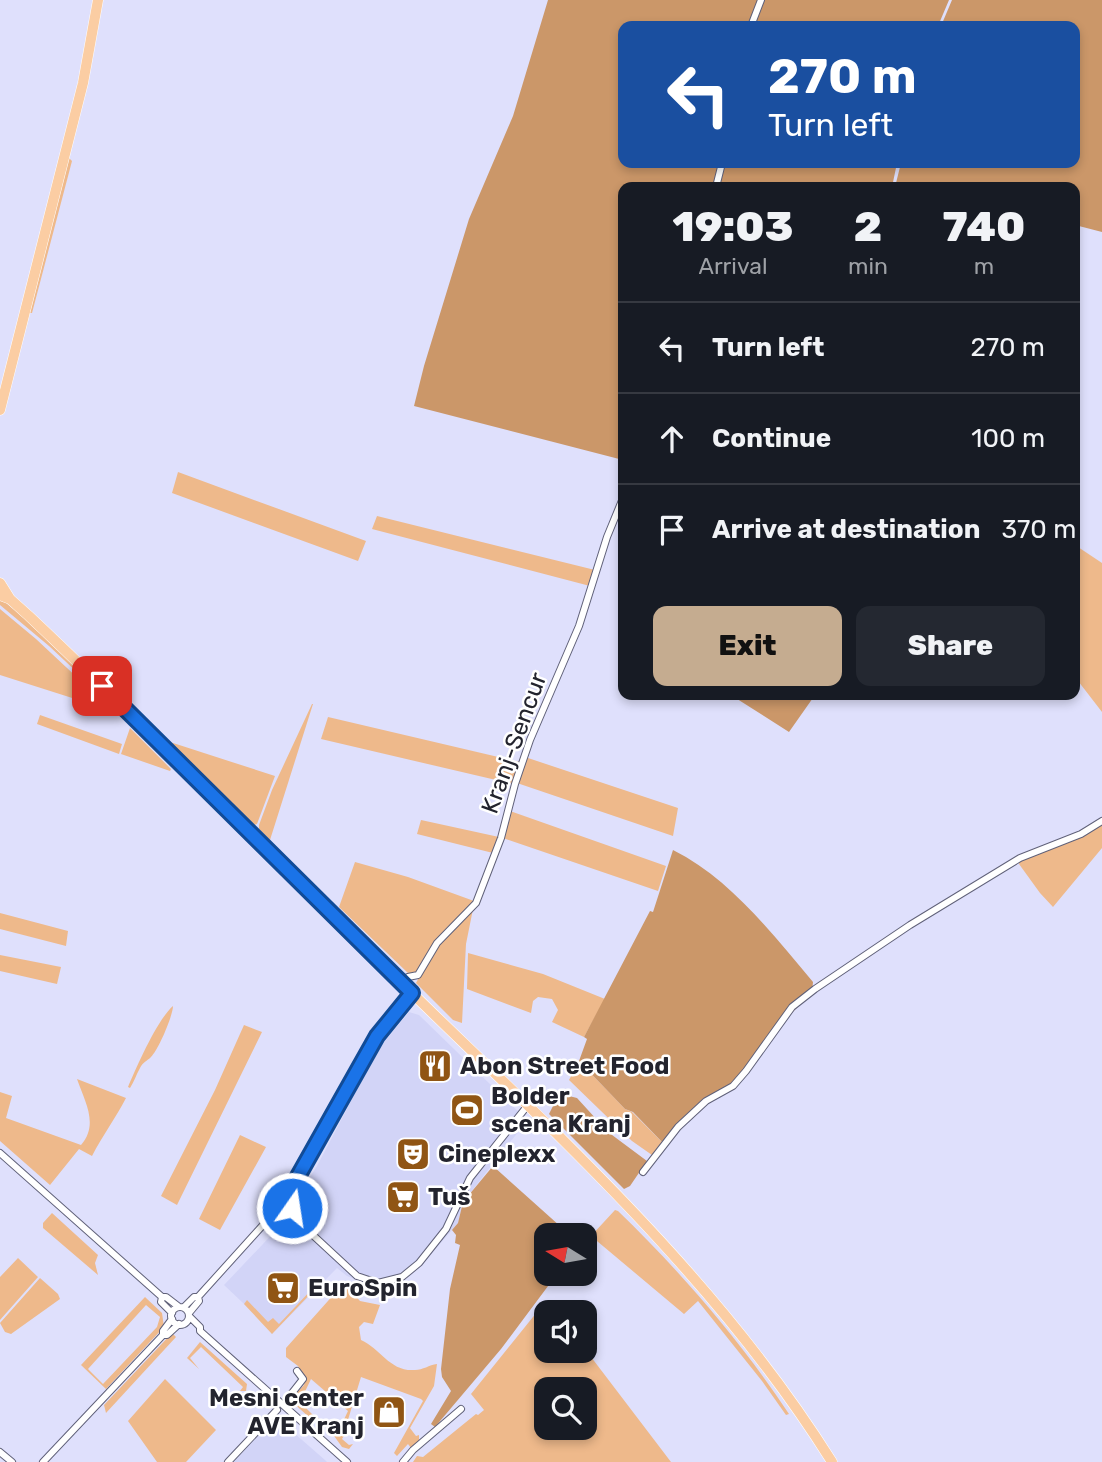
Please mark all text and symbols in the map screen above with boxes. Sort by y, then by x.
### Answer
text: 270 m [768,47,917,105]
icon: left [653,49,744,140]
text: Turn left [768,106,893,144]
text: 19:03 [673,202,793,252]
text: 2 [854,202,882,252]
text: 740 [942,202,1025,252]
text: Arrival [698,252,768,280]
text: min [848,252,888,280]
text: m [974,252,994,280]
icon: left [653,329,691,367]
text: Turn left [712,332,824,363]
text: 270 m [970,332,1045,363]
icon: ahead [653,420,691,458]
text: Continue [712,423,831,454]
text: 100 m [971,423,1045,454]
icon: arrive [653,511,691,549]
text: Arrive at destination [712,514,980,545]
text: 370 m [1001,514,1076,545]
button: Exit [653,606,842,686]
button: Share [856,606,1045,686]
pin [72,656,132,716]
icon: arrive [83,667,121,705]
street label: Kranj-Sencur [476,669,552,817]
restaurant icon: Abon Street Food [416,1047,454,1085]
place label: Abon Street Food [460,1052,669,1080]
place label: Bolder scena Kranj [491,1082,631,1138]
sports icon: Bolder scena Kranj [448,1091,486,1129]
theatre icon: Cineplexx [394,1135,432,1173]
place label: Cineplexx [438,1140,555,1168]
position arrow [255,1171,329,1245]
supermarket icon: Tuš [384,1178,422,1216]
place label: Tuš [428,1183,471,1211]
north arrow [534,1223,597,1286]
map controls [534,1223,597,1440]
supermarket icon: EuroSpin [264,1269,302,1307]
place label: EuroSpin [308,1274,417,1302]
button: sound [534,1300,597,1363]
button: search [534,1377,597,1440]
place label: Mesni center AVE Kranj [209,1384,364,1440]
shop icon: Mesni center AVE Kranj [370,1393,408,1431]

